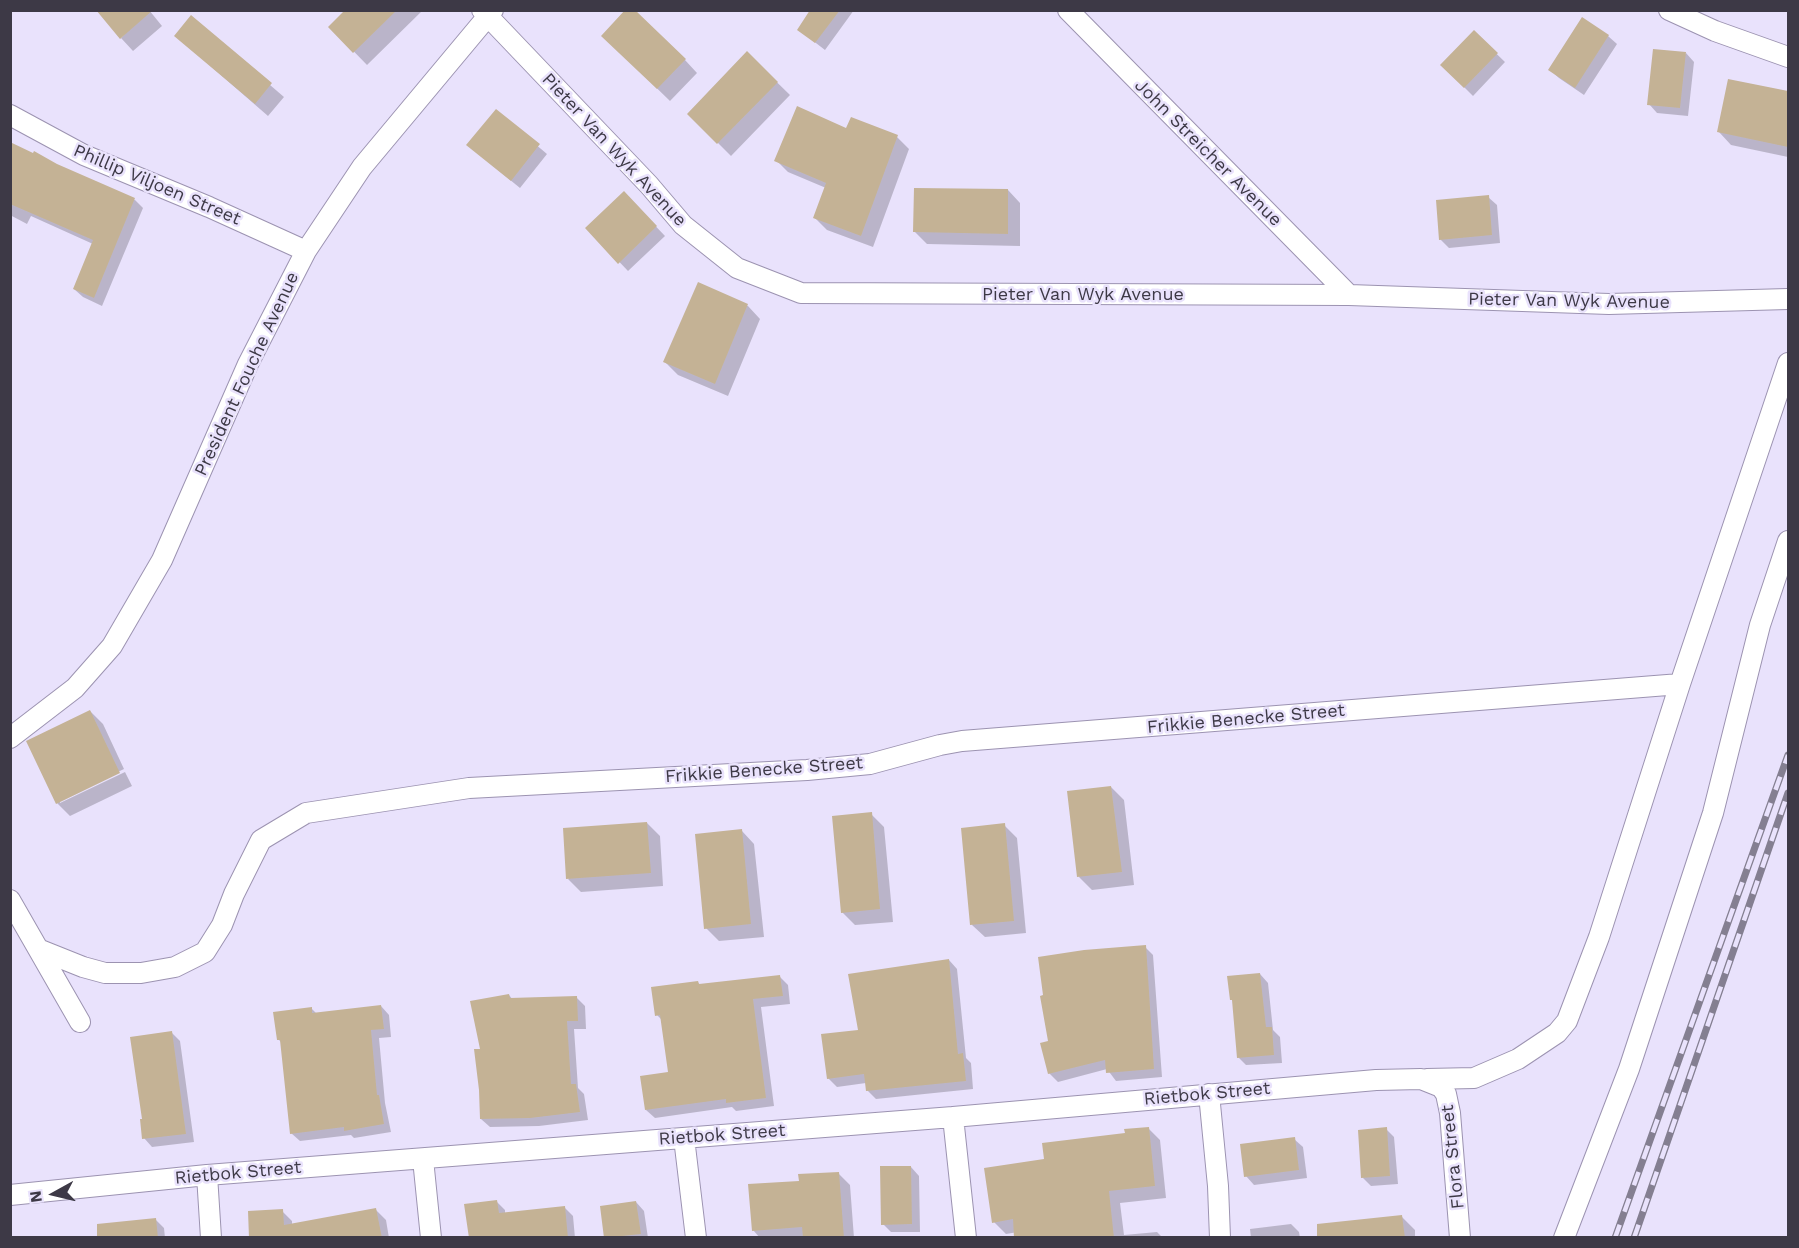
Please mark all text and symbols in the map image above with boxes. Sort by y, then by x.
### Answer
street label: Pieter Van Wyk Avenue [537,69,691,231]
street label: John Streicher Avenue [1130,75,1286,231]
street label: Phillip Viljoen Street [70,140,244,230]
street label: President Fouche Avenue [190,269,304,479]
street label: Pieter Van Wyk Avenue [982,284,1184,306]
street label: Pieter Van Wyk Avenue [1468,288,1670,314]
street label: Frikkie Benecke Street [1146,700,1346,738]
street label: Frikkie Benecke Street [664,752,864,788]
street label: Rietbok Street [1143,1078,1271,1110]
street label: Flora Street [1437,1104,1469,1210]
street label: Rietbok Street [658,1120,786,1150]
street label: Rietbok Street [174,1157,302,1189]
north arrow [24,1164,84,1224]
text: N [25,1189,46,1204]

